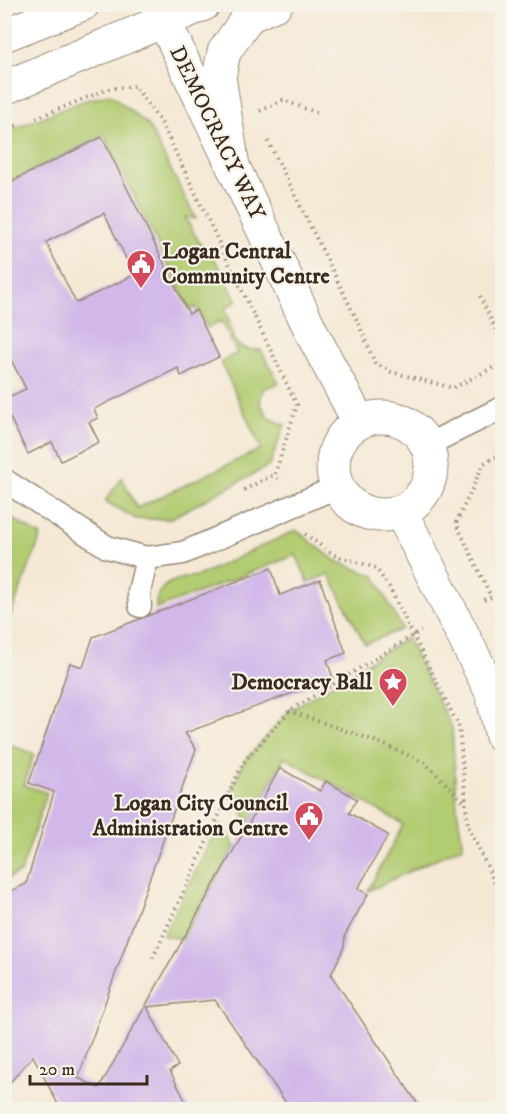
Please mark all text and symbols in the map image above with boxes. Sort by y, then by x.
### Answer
street label: DEMOCRACY WAY [163,42,271,226]
place label: Logan Central Community Centre [162,238,330,290]
public building icon: Logan Central Community Centre [125,248,157,290]
place icon: Democracy Ball [377,666,409,708]
place label: Democracy Ball [231,669,372,696]
place label: Logan City Council Administration Centre [92,790,288,842]
public building icon: Logan City Council Administration Centre [293,800,325,842]
scale bar [30,1048,147,1086]
text: 20 m [39,1059,75,1081]

